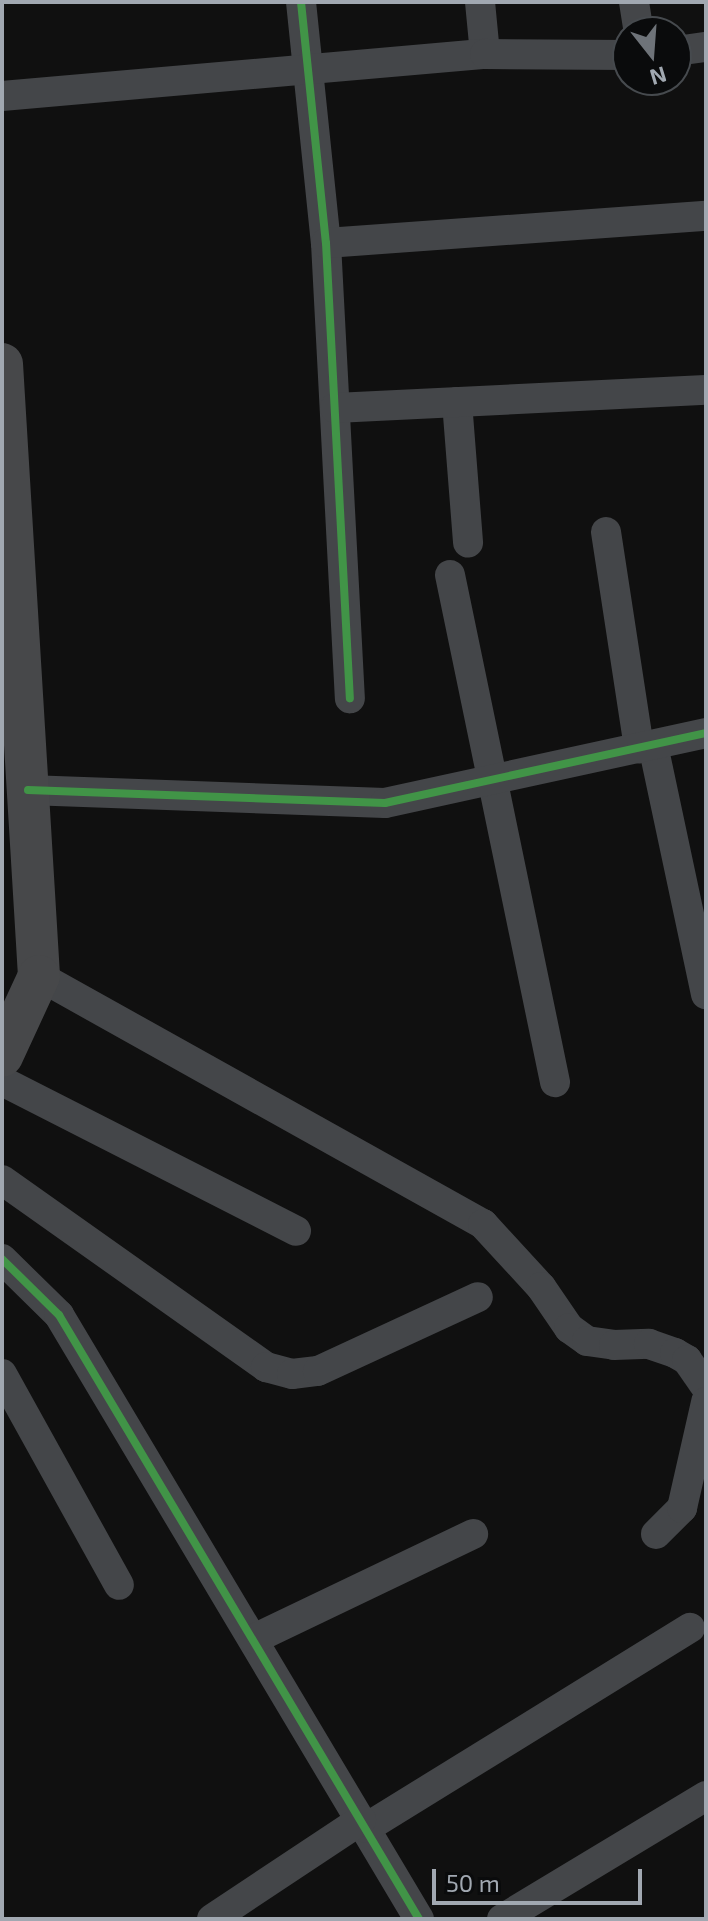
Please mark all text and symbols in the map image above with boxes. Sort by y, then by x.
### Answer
north arrow [612,16,692,96]
text: N [647,62,670,92]
scale bar [436,1853,646,1903]
text: 50 m [446,1868,500,1897]

